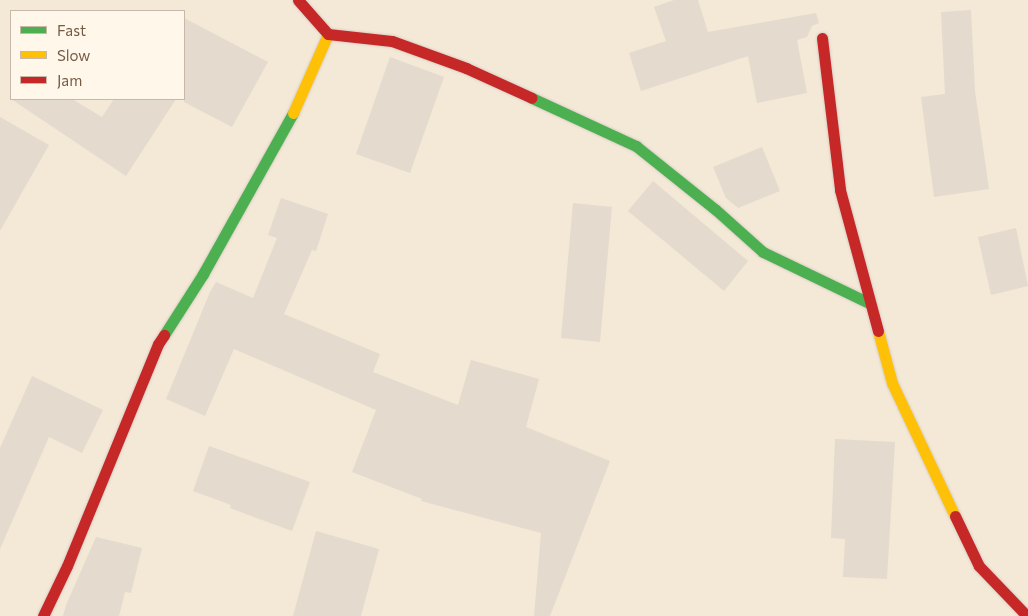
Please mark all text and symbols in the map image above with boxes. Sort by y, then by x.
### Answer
legend [10,10,185,100]
text: Fast [57,21,86,39]
text: Slow [57,46,90,64]
text: Jam [57,71,82,89]

